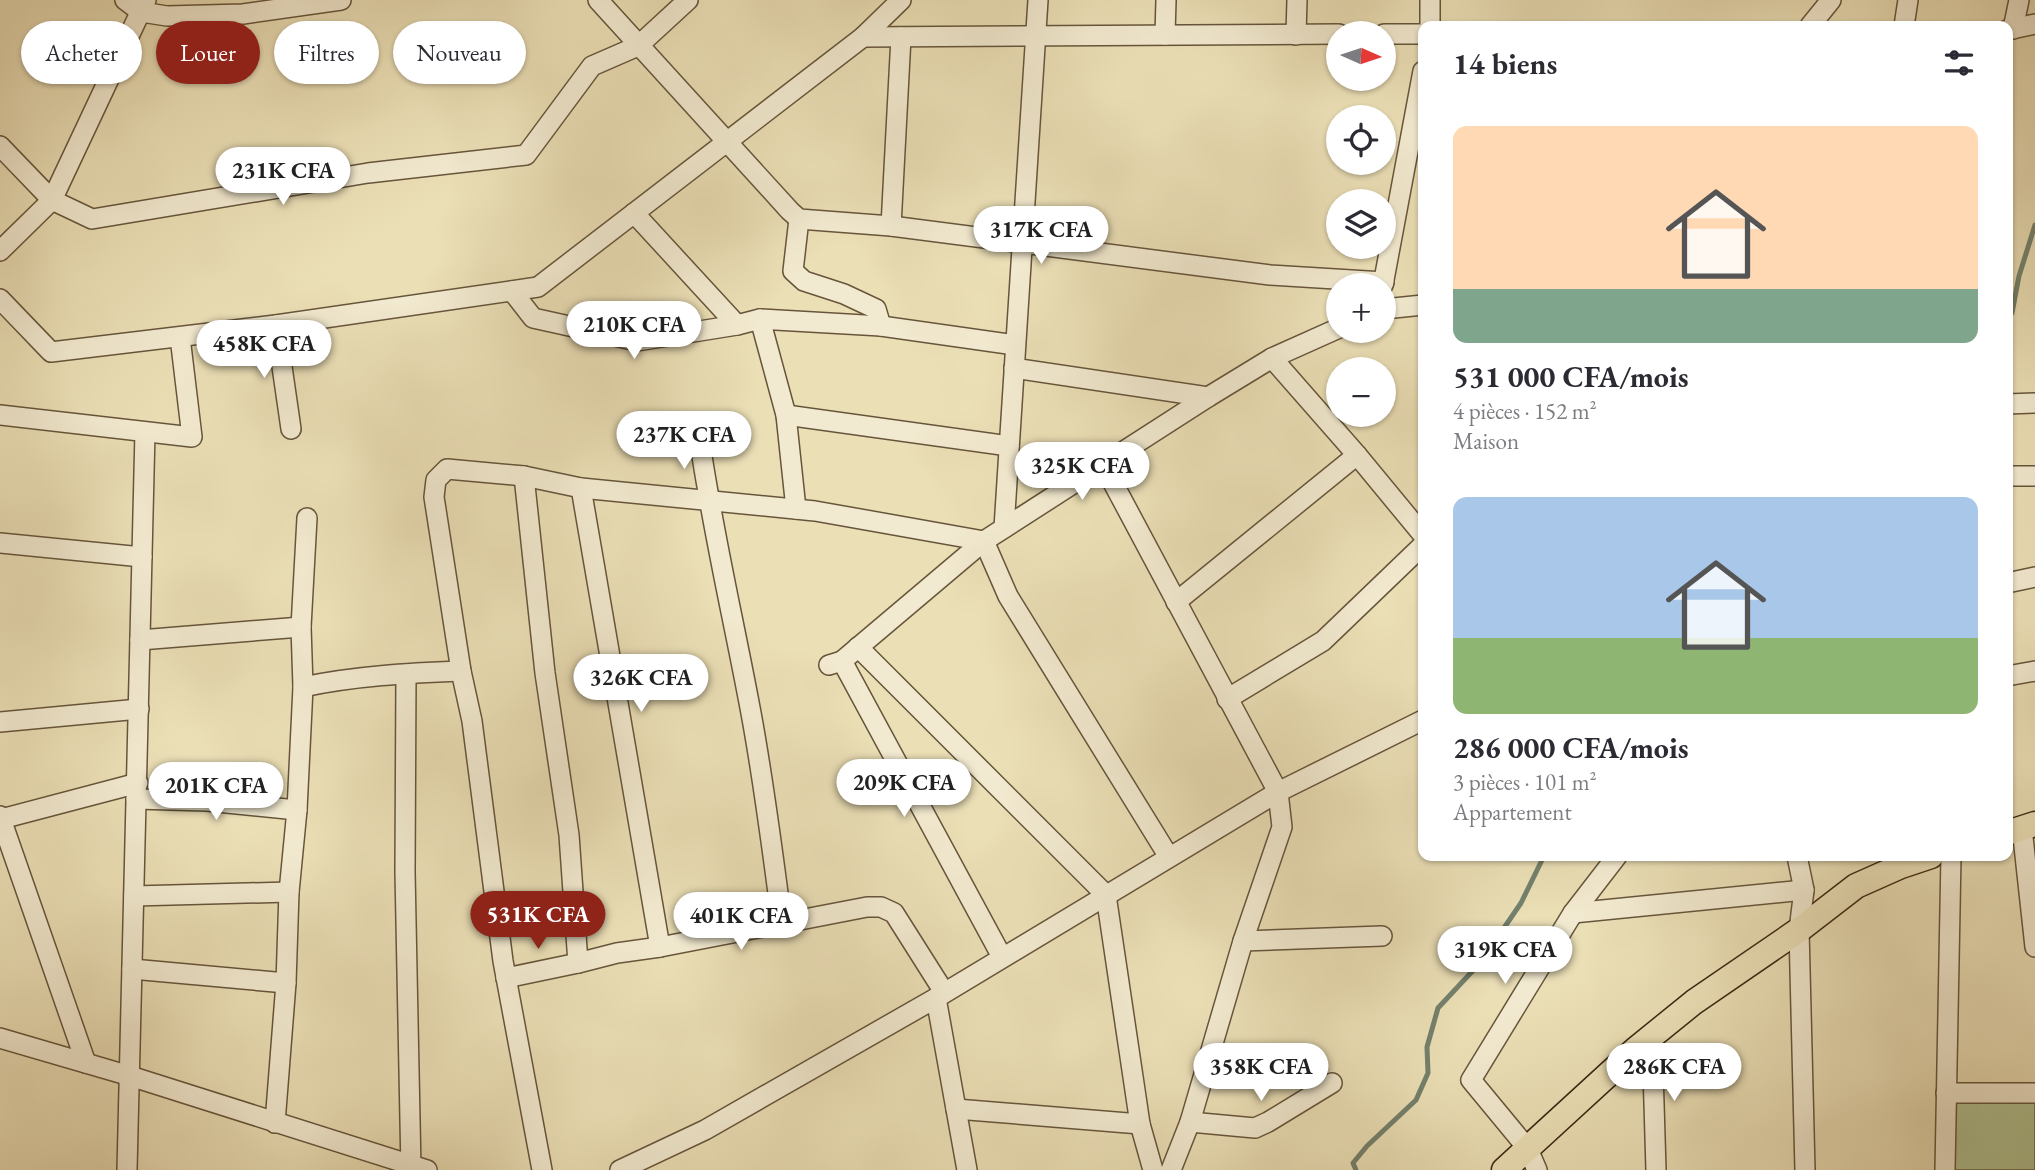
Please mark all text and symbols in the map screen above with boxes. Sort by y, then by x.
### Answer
chip: Acheter [21,21,142,84]
chip: Louer [156,21,260,84]
chip: Filtres [274,21,379,84]
chip: Nouveau [393,21,526,84]
north arrow [1326,21,1396,91]
map controls [1326,21,1396,427]
text: 14 biens [1453,44,1557,83]
icon: filters [1940,44,1978,82]
button: locate [1326,105,1396,175]
pin: 231K CFA [211,148,355,207]
text: 231K CFA [231,155,335,185]
icon: home [1653,171,1779,297]
button: layers [1326,189,1396,259]
pin: 317K CFA [969,206,1113,266]
text: 317K CFA [989,214,1093,244]
button: + [1326,273,1396,343]
pin: 210K CFA [562,302,706,361]
text: 210K CFA [582,309,686,339]
pin: 458K CFA [192,320,336,380]
text: 458K CFA [212,328,316,358]
button: − [1326,357,1396,427]
text: 531 000 CFA/mois [1453,357,1689,396]
text: 4 pièces · 152 m² [1453,396,1597,426]
pin: 237K CFA [612,412,756,471]
text: 237K CFA [632,419,736,449]
text: Maison [1453,426,1519,456]
pin: 325K CFA [1010,442,1154,502]
text: 325K CFA [1030,450,1134,480]
icon: home [1653,542,1779,668]
pin: 326K CFA [569,654,713,714]
text: 326K CFA [589,662,693,692]
text: 286 000 CFA/mois [1453,728,1689,767]
pin: 209K CFA [832,760,976,819]
pin: 201K CFA [144,762,288,822]
text: 209K CFA [852,767,956,797]
text: 3 pièces · 101 m² [1453,767,1597,797]
text: 201K CFA [164,770,268,800]
text: Appartement [1453,797,1572,827]
pin: 531K CFA [466,892,610,951]
pin: 401K CFA [669,892,813,952]
text: 531K CFA [486,899,590,929]
text: 401K CFA [689,900,793,930]
pin: 319K CFA [1433,926,1577,986]
text: 319K CFA [1453,934,1557,964]
pin: 358K CFA [1189,1044,1333,1103]
pin: 286K CFA [1602,1044,1746,1103]
text: 358K CFA [1209,1051,1313,1081]
text: 286K CFA [1622,1051,1726,1081]

